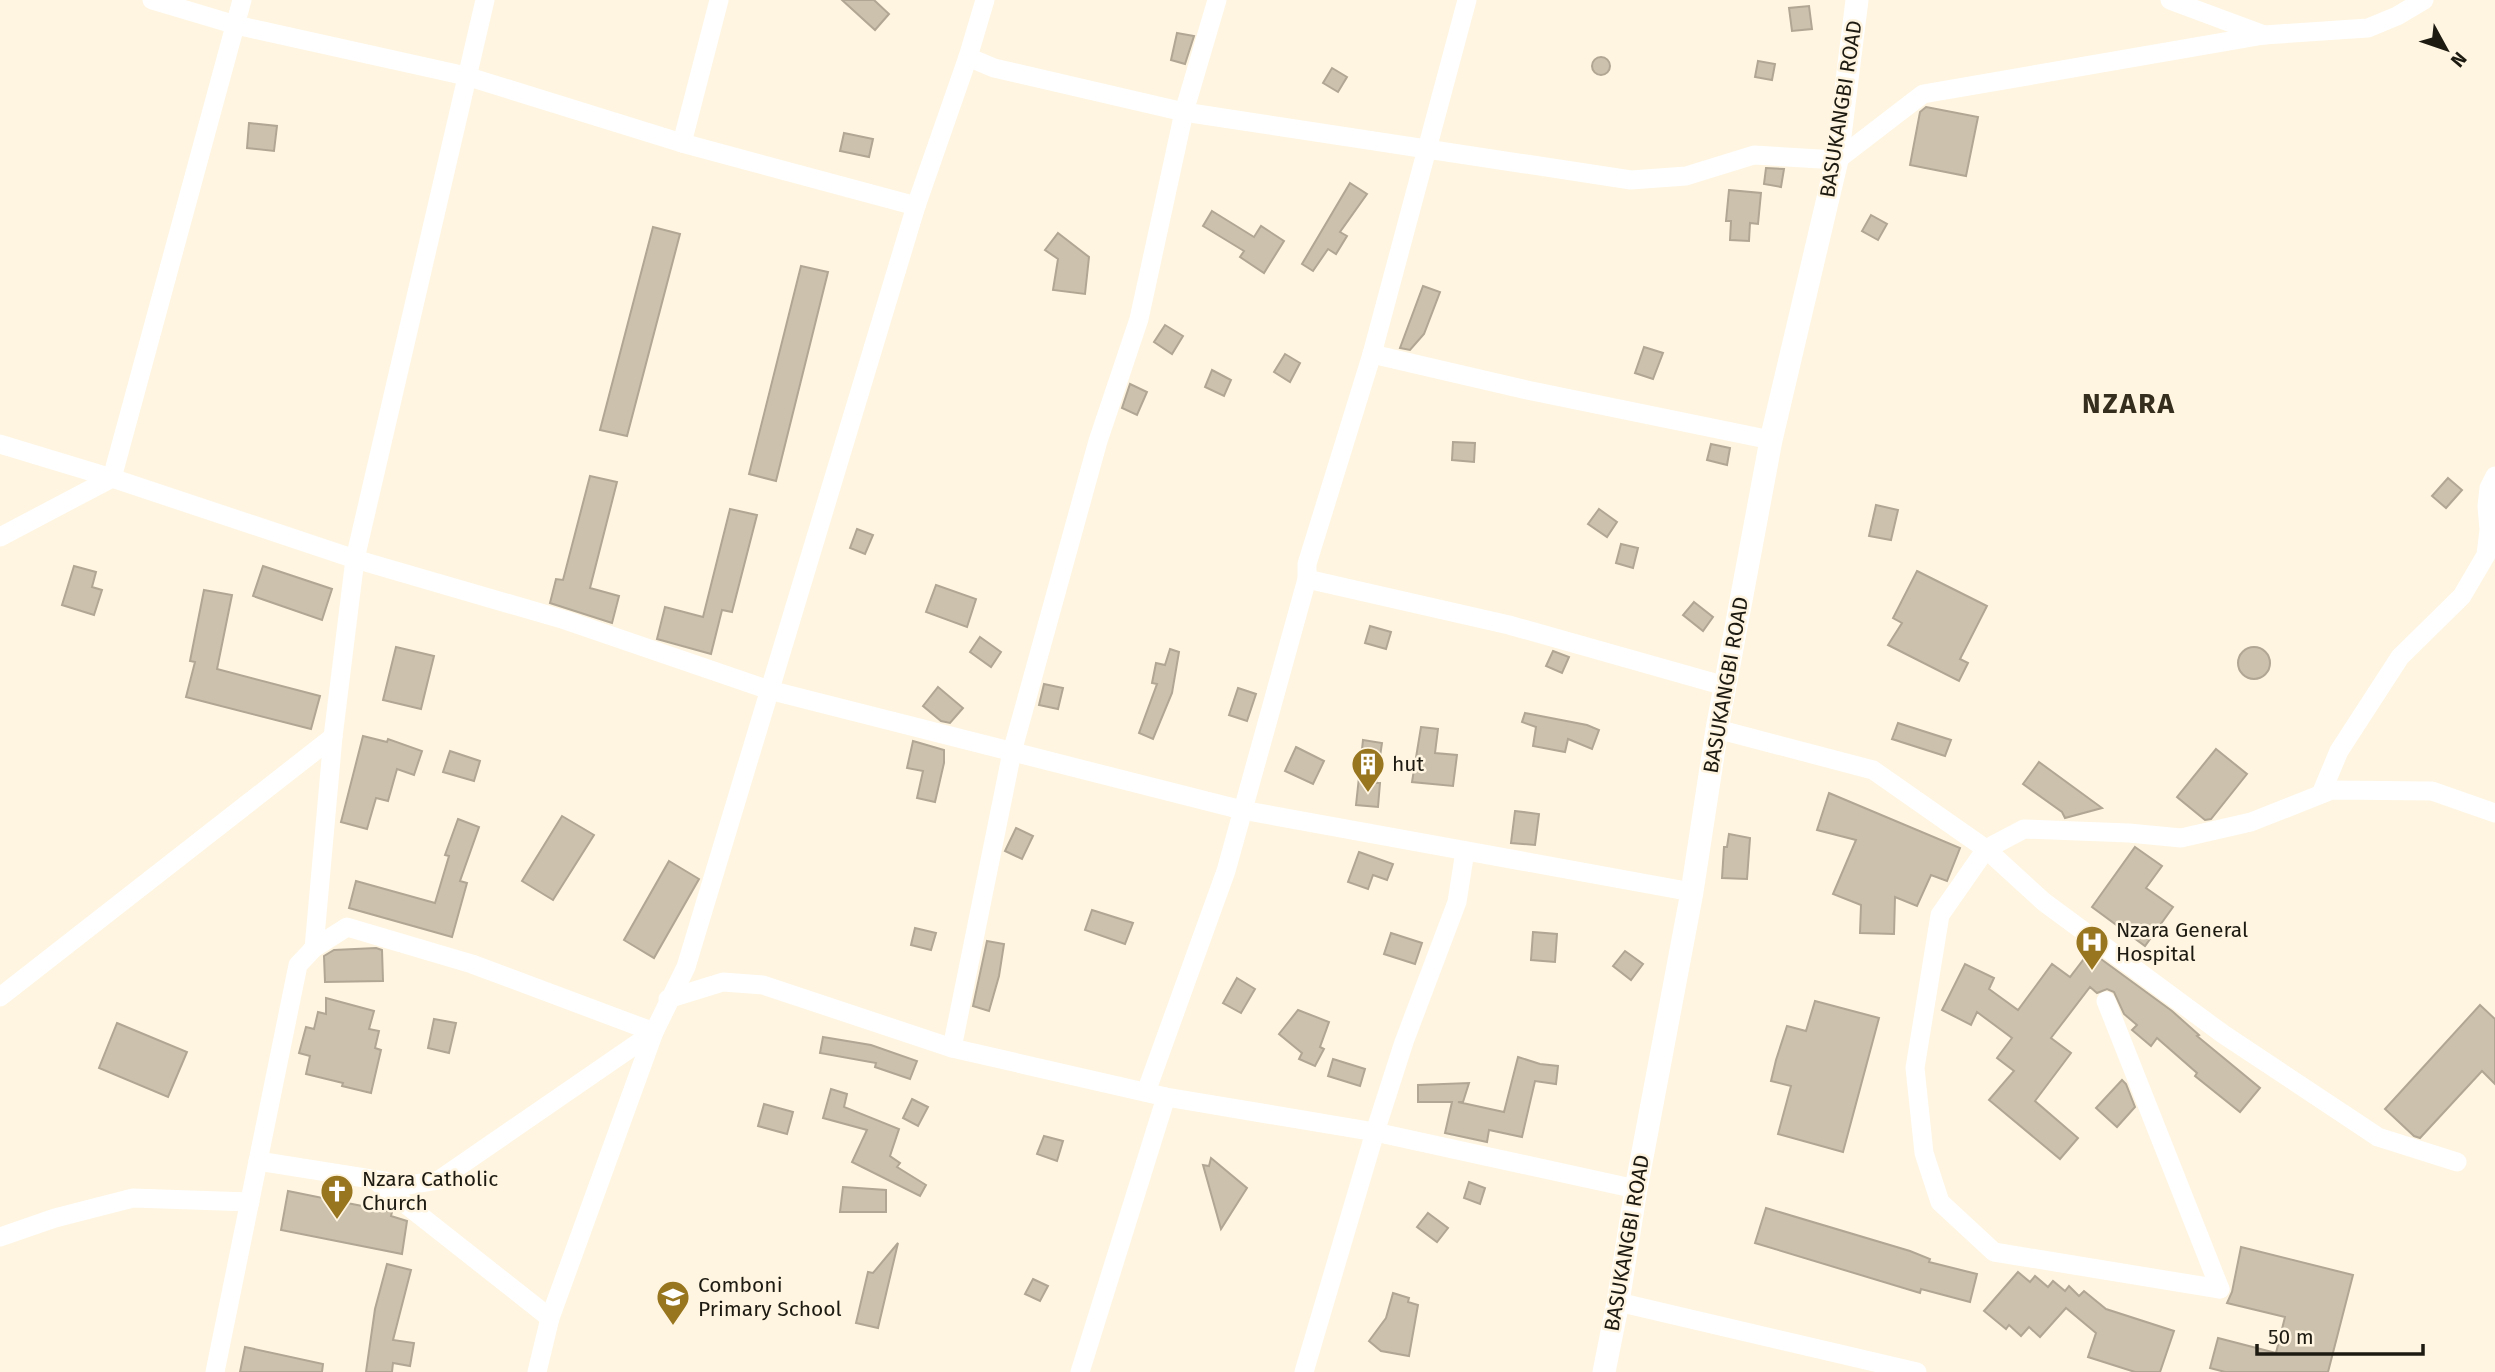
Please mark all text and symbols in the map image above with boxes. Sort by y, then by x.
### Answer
north arrow [2411,14,2481,84]
street label: BASUKANGBI ROAD [1814,19,1868,199]
text: N [2446,47,2472,72]
district label: NZARA [2082,387,2176,420]
street label: BASUKANGBI ROAD [1698,595,1754,775]
building icon: hut [1349,745,1387,794]
place label: hut [1392,751,1425,777]
place label: Nzara General Hospital [2116,917,2248,967]
hospital icon: Nzara General Hospital [2073,923,2111,972]
street label: BASUKANGBI ROAD [1599,1153,1655,1333]
place label: Nzara Catholic Church [362,1166,498,1216]
church icon: Nzara Catholic Church [318,1172,356,1221]
place label: Comboni Primary School [698,1272,842,1322]
school or university icon: Comboni Primary School [654,1278,692,1327]
scale bar [2257,1312,2423,1356]
text: 50 m [2268,1324,2314,1350]

